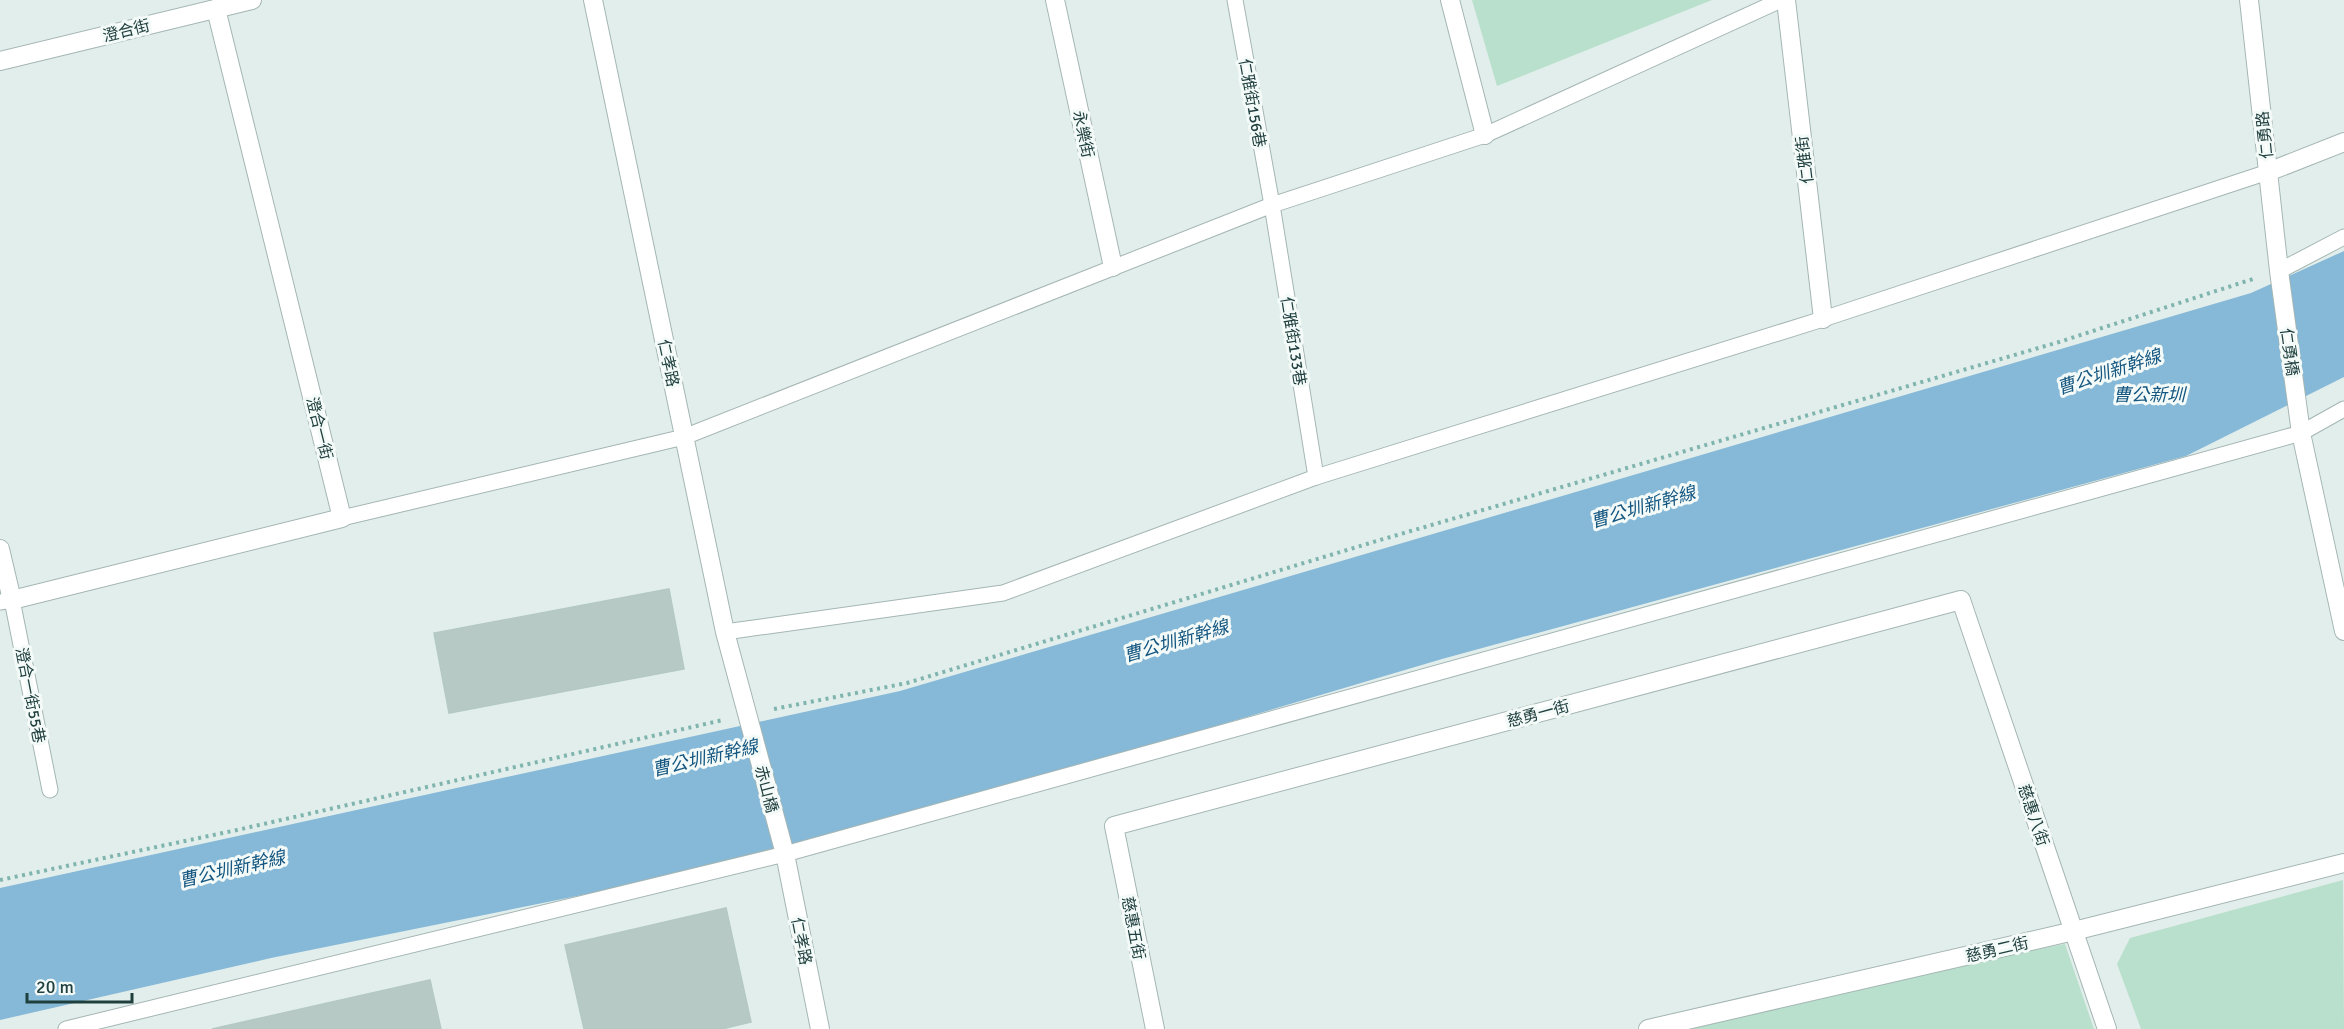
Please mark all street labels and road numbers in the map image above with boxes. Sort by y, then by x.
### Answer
street label: 澄合街 [101,15,152,46]
street label: 仁雅街156巷 [1234,57,1270,149]
street label: 永樂街 [1068,109,1098,160]
street label: 仁勇路 [2253,110,2277,160]
street label: 仁雅街 [1792,135,1818,185]
street label: 仁雅街133巷 [1276,295,1310,387]
street label: 仁勇橋 [2276,327,2302,377]
street label: 仁孝路 [653,338,683,389]
street label: 澄合一街 [302,395,336,462]
street label: 澄合一街55巷 [11,646,49,745]
street label: 慈勇一街 [1505,696,1572,732]
street label: 赤山橋 [750,763,782,815]
street label: 慈惠八街 [2013,782,2053,849]
street label: 慈惠五街 [1117,895,1149,962]
street label: 仁孝路 [787,916,815,967]
street label: 慈勇二街 [1964,933,2031,967]

